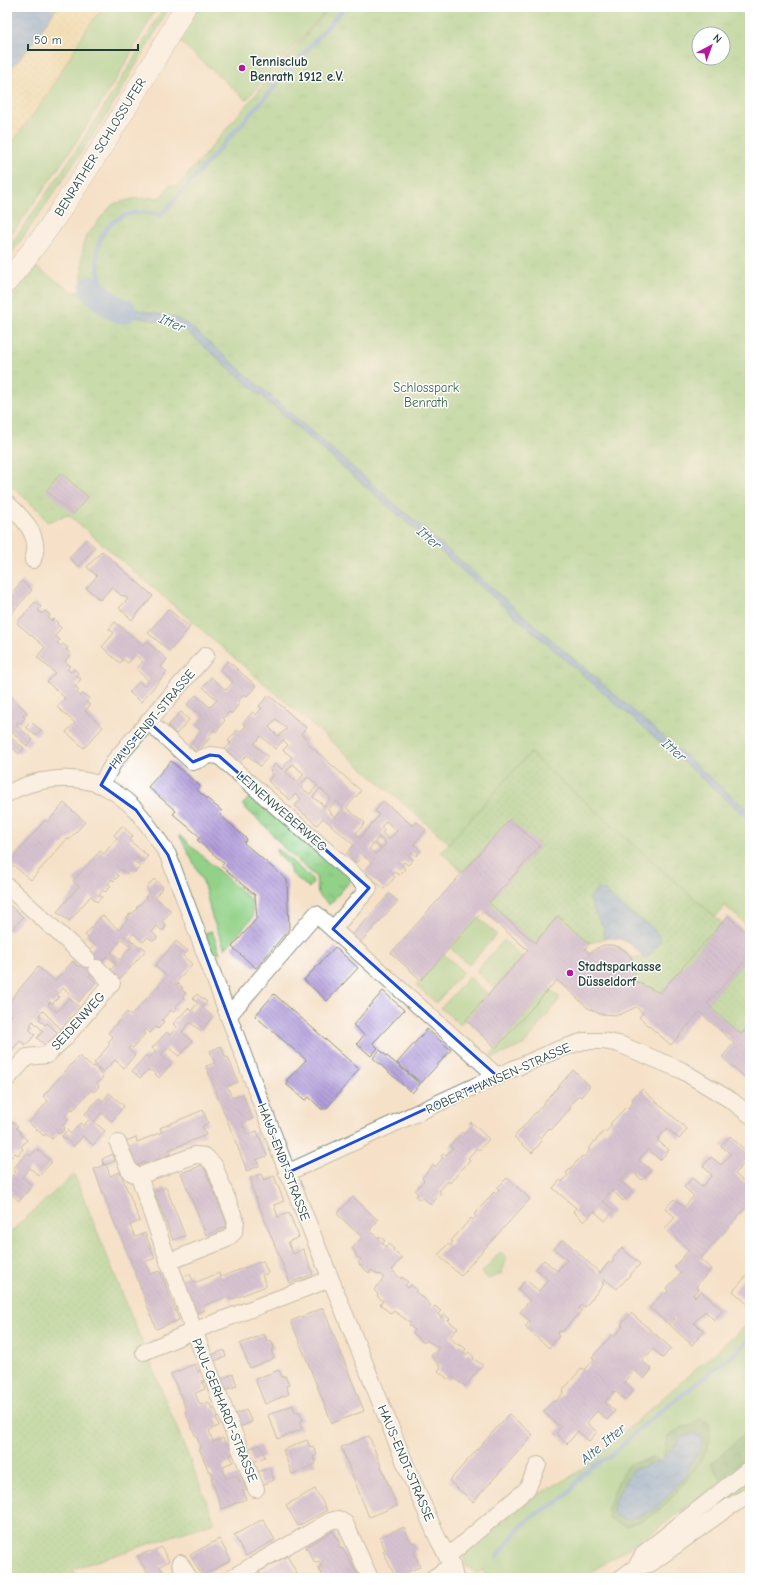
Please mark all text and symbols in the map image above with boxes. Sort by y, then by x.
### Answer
scale bar [28,26,138,52]
north arrow [691,26,731,66]
text: N [710,32,724,46]
text: 50 m [34,33,62,47]
place label: Tennisclub Benrath 1912 e.V. [250,54,343,84]
marker: Tennisclub Benrath 1912 e.V. [237,63,247,73]
street label: BENRATHER SCHLOSSUFER [51,75,149,219]
water label: Itter [155,310,189,337]
park label: Schlosspark Benrath [393,380,460,410]
water label: Itter [413,522,446,554]
street label: HAUS-ENDT-STRASSE [106,666,198,772]
water label: Itter [658,734,691,766]
street label: LEINENWEBERWEG [234,767,330,855]
place label: Stadtsparkasse Düsseldorf [578,959,662,989]
marker: Stadtsparkasse Düsseldorf [565,968,575,978]
street label: SEIDENWEG [48,989,108,1053]
street label: ROBERT-HANSEN-STRASSE [423,1039,573,1117]
street label: HAUS-ENDT-STRASSE [255,1101,313,1223]
street label: PAUL-GERHARDT-STRASSE [189,1336,261,1484]
street label: HAUS-ENDT-STRASSE [375,1403,437,1524]
water label: Alte Itter [576,1419,630,1468]

